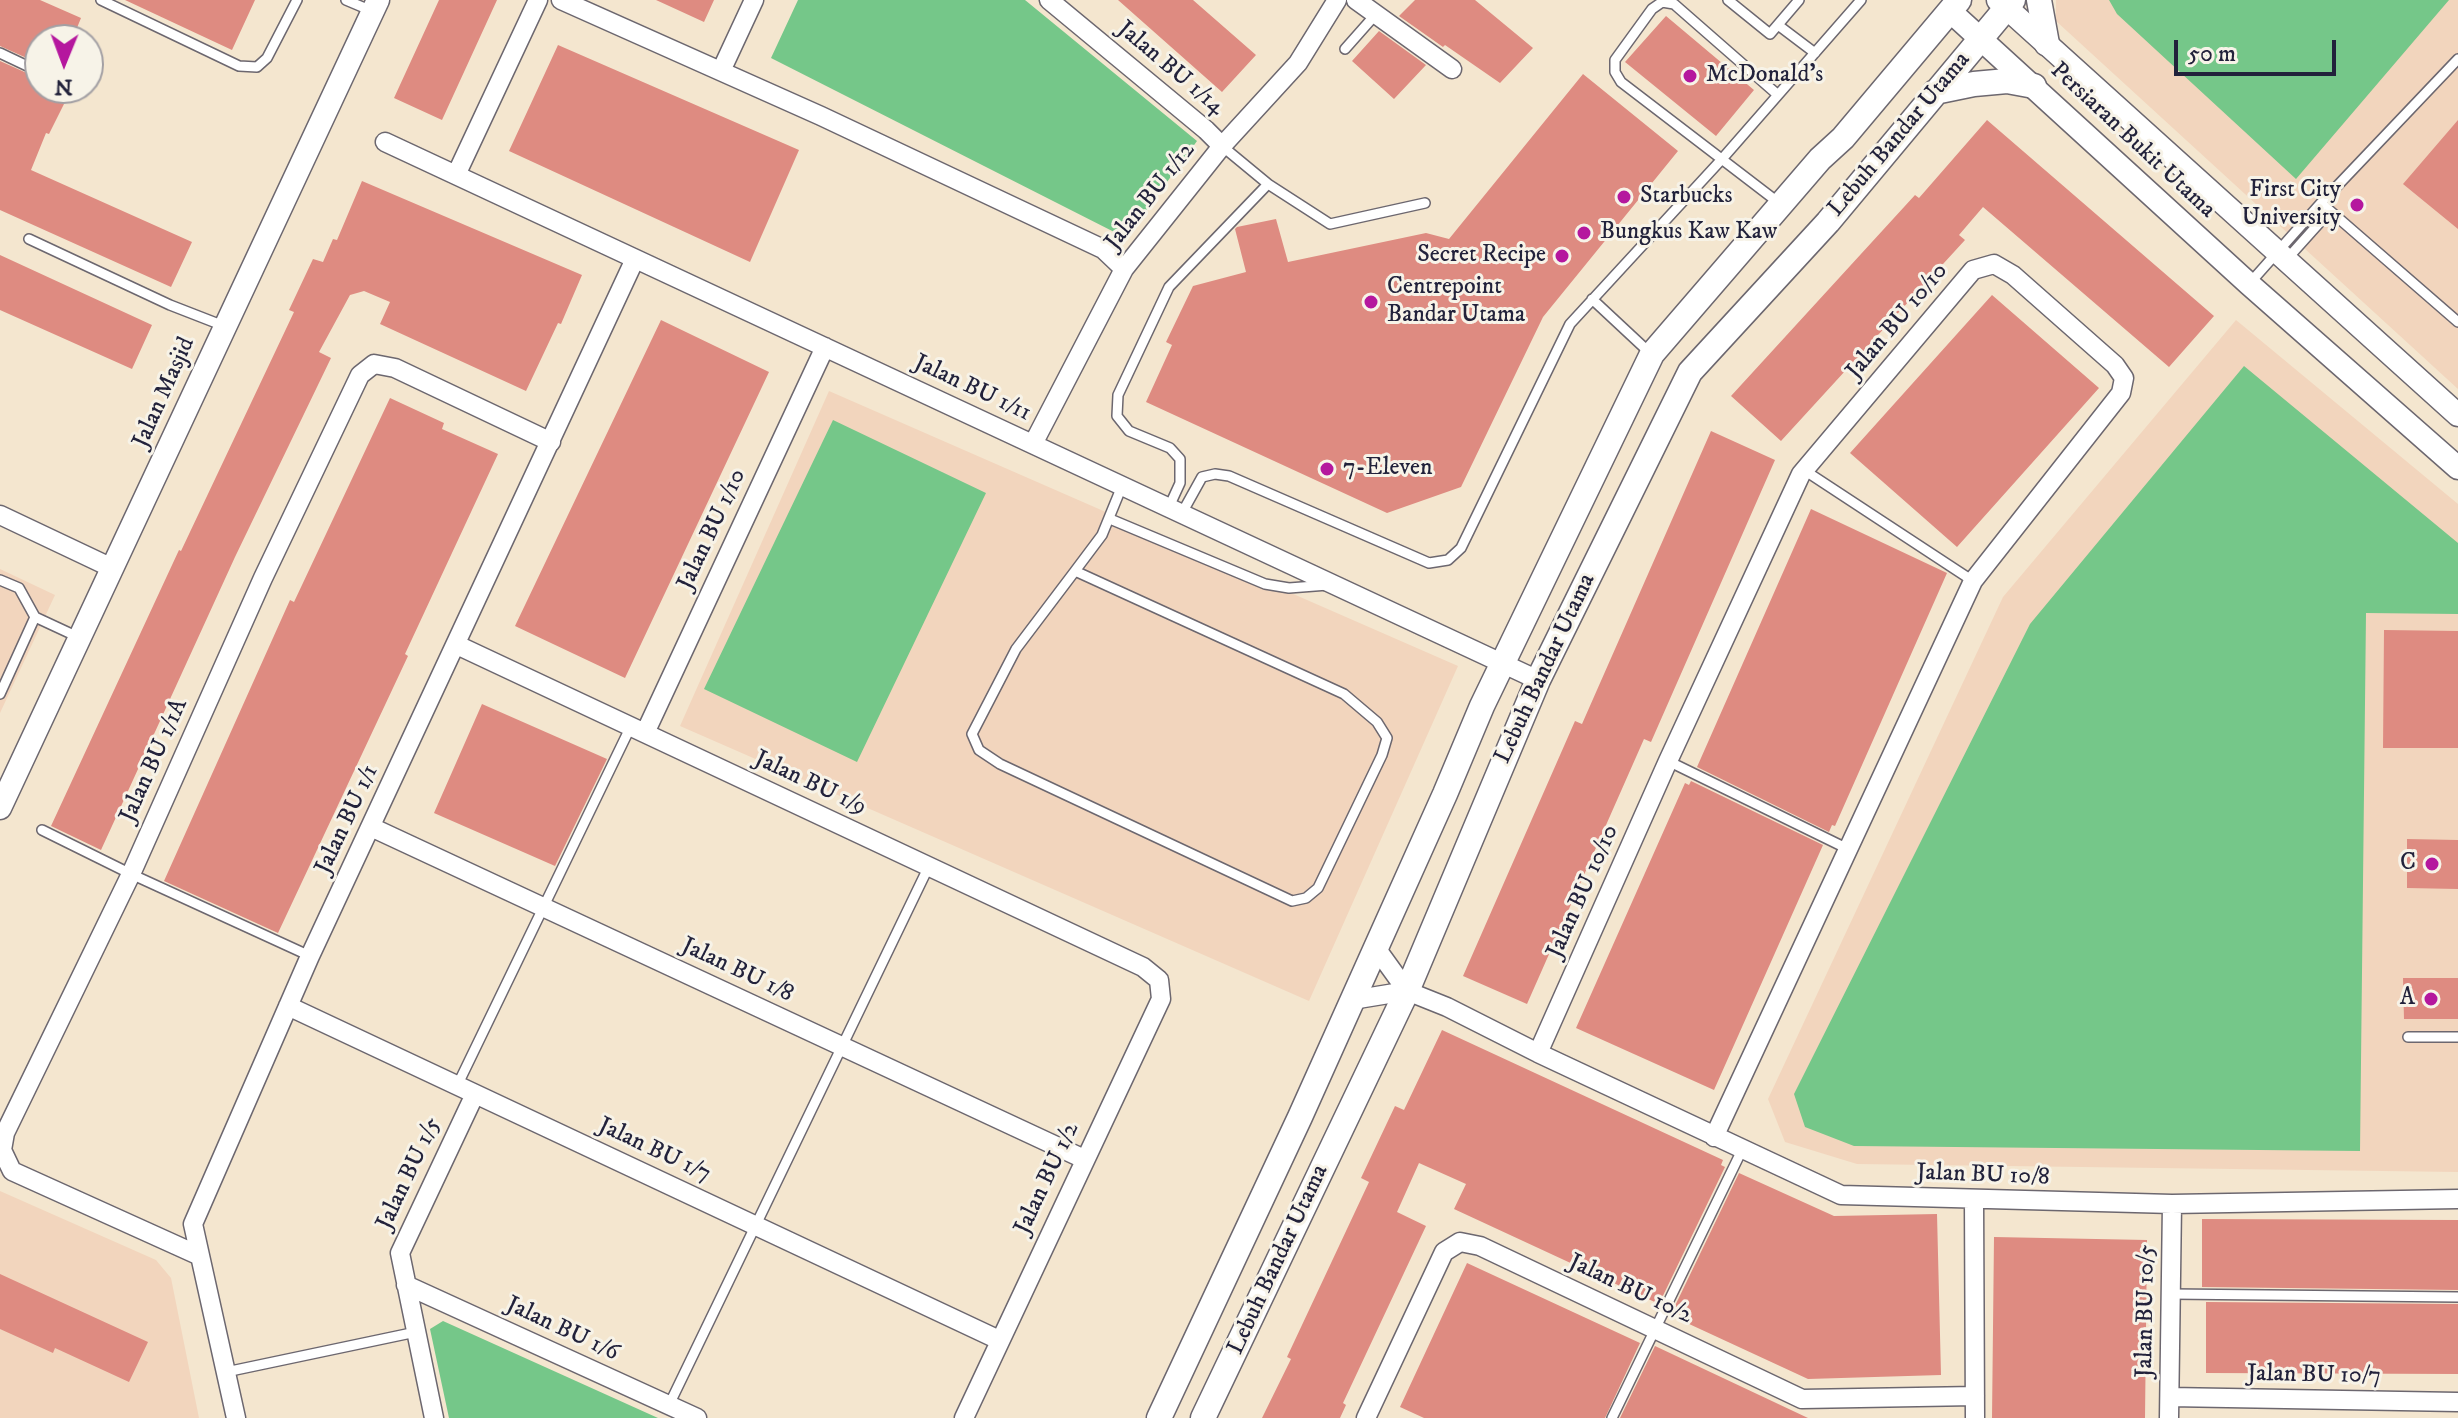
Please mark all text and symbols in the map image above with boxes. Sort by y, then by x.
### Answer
street label: Jalan BU 1/14 [1111,16,1229,122]
north arrow [24,24,104,104]
scale bar [2178,24,2340,74]
text: 50 m [2188,39,2236,69]
street label: Lebuh Bandar Utama [1823,47,1977,223]
street label: Persiaran Bukit Utama [2043,57,2221,225]
place label: McDonald's [1706,62,1823,90]
marker: McDonald's [1681,67,1699,85]
text: N [54,73,73,100]
street label: Jalan BU 1/12 [1100,137,1202,257]
place label: First City University [2242,177,2341,233]
place label: Starbucks [1640,183,1732,211]
marker: Starbucks [1615,188,1633,206]
marker: First City University [2348,196,2366,214]
place label: Bungkus Kaw Kaw [1600,219,1777,247]
marker: Bungkus Kaw Kaw [1575,224,1593,242]
place label: Secret Recipe [1417,242,1546,270]
marker: Secret Recipe [1553,247,1571,265]
street label: Jalan BU 10/10 [1841,258,1955,386]
place label: Centrepoint Bandar Utama [1387,274,1525,330]
marker: Centrepoint Bandar Utama [1362,293,1380,311]
street label: Jalan Masjid [128,333,202,453]
street label: Jalan BU 1/11 [909,349,1035,429]
place label: 7-Eleven [1343,455,1432,483]
marker: 7-Eleven [1318,460,1336,478]
street label: Jalan BU 1/10 [672,465,754,595]
street label: Lebuh Bandar Utama [1489,570,1603,768]
street label: Jalan BU 1/1A [115,695,195,827]
street label: Jalan BU 1/9 [749,746,871,822]
street label: Jalan BU 1/1 [310,761,386,879]
street label: Jalan BU 10/10 [1542,821,1626,963]
place label: C [2400,850,2416,878]
marker: C [2423,855,2441,873]
street label: Jalan BU 1/8 [676,932,798,1010]
place label: A [2400,985,2415,1013]
marker: A [2422,990,2440,1008]
street label: Jalan BU 1/7 [593,1112,715,1190]
street label: Jalan BU 1/5 [372,1113,448,1235]
street label: Jalan BU 1/2 [1010,1118,1086,1240]
street label: Jalan BU 10/8 [1916,1159,2050,1193]
street label: Lebuh Bandar Utama [1222,1161,1336,1359]
street label: Jalan BU 10/5 [2131,1244,2163,1378]
street label: Jalan BU 10/2 [1564,1249,1696,1331]
street label: Jalan BU 1/6 [501,1291,623,1369]
street label: Jalan BU 10/7 [2247,1360,2381,1392]

